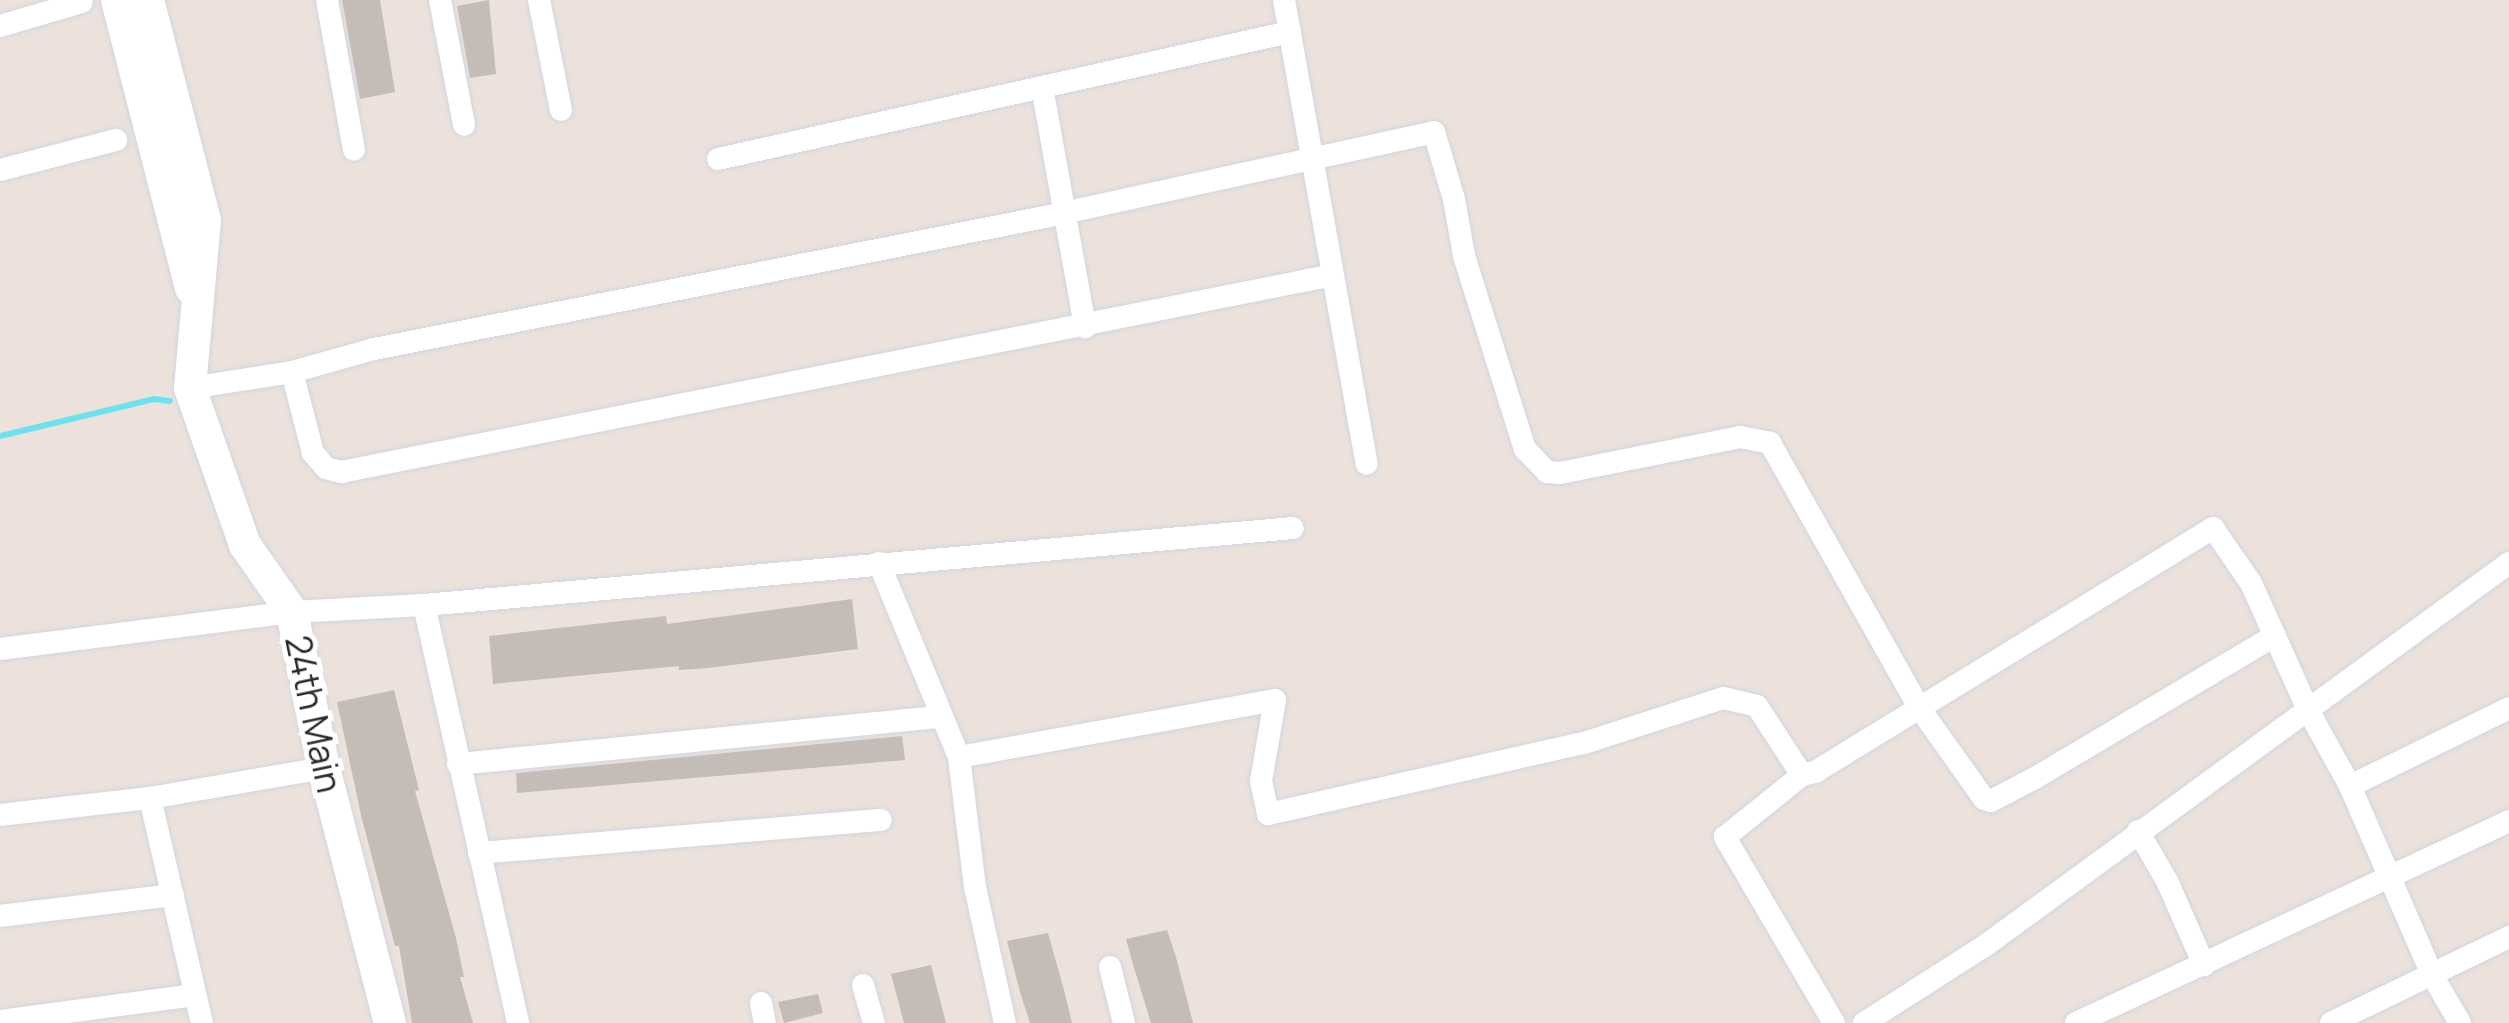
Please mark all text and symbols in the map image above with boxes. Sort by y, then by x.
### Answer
street label: 24th Main [277,632,351,796]

